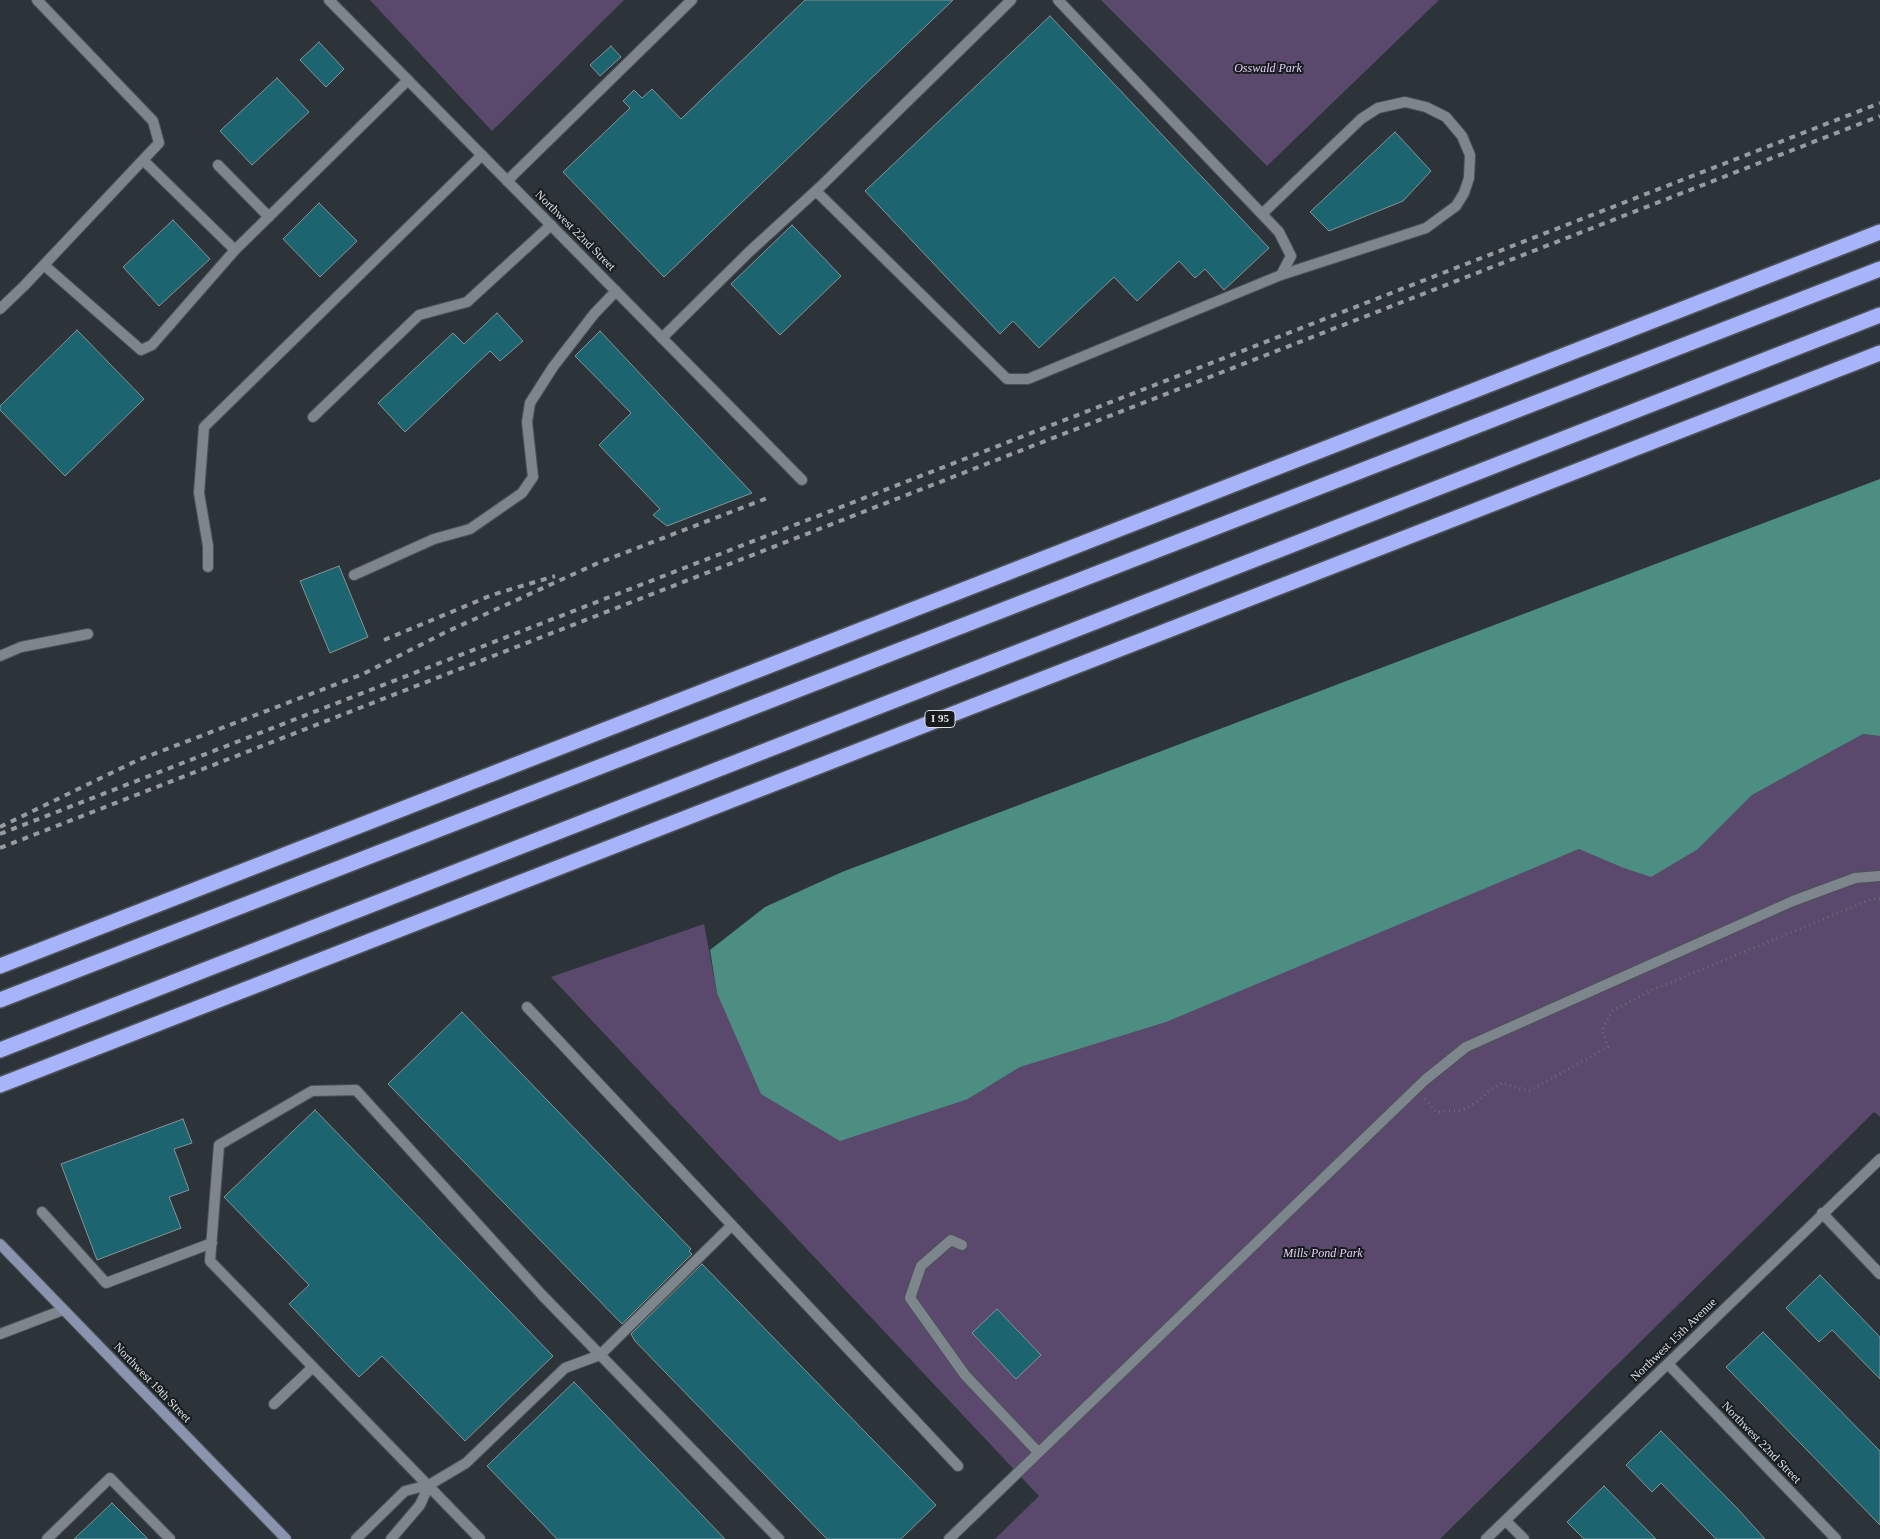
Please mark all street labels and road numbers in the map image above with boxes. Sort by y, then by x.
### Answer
street label: Northwest 22nd Street [532,188,618,274]
road number: I 95 [925,711,955,728]
street label: Northwest 15th Avenue [1628,1295,1720,1385]
street label: Northwest 19th Street [110,1340,194,1426]
street label: Northwest 22nd Street [1718,1399,1804,1487]

